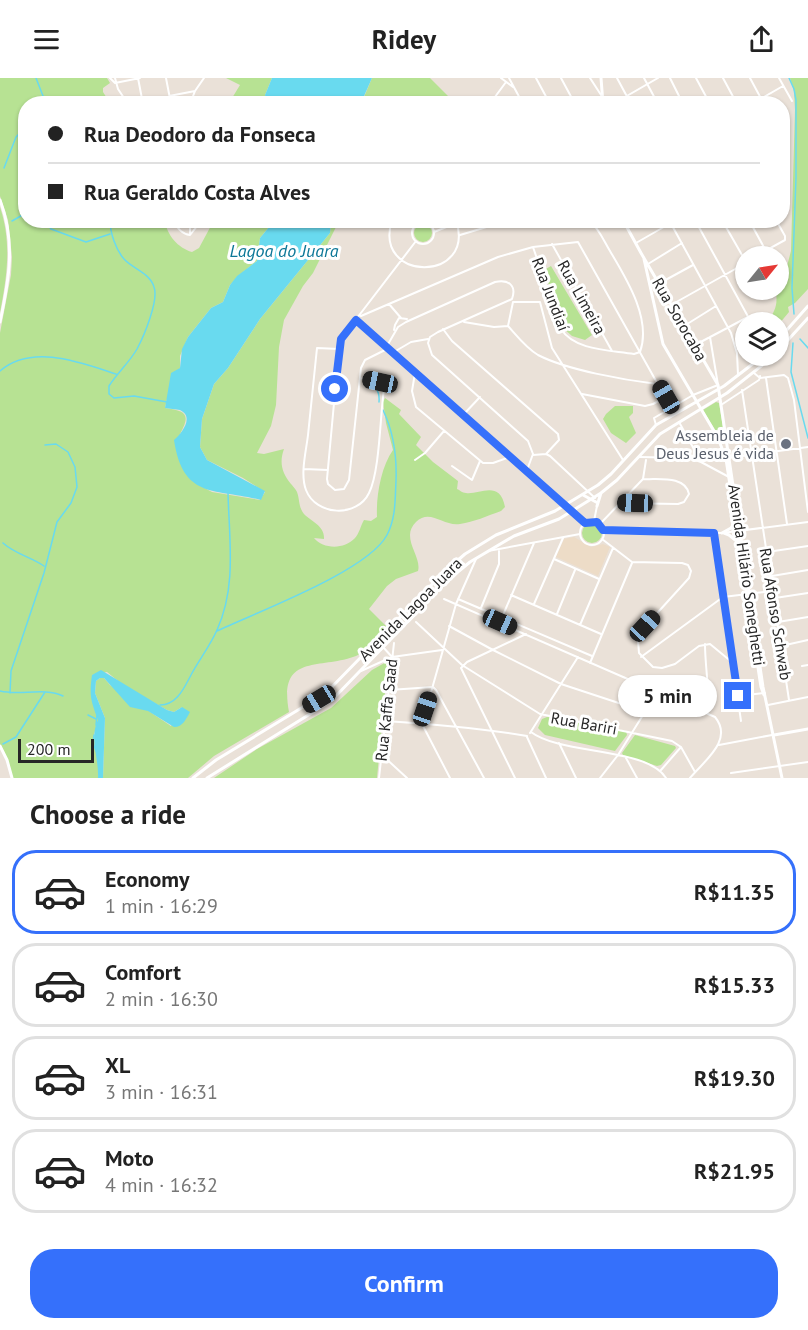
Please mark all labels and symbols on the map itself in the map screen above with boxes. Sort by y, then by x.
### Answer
water label: Lagoa do Juara [229,239,339,262]
north arrow [735,246,789,300]
street label: Rua Jundiaí [528,254,574,334]
street label: Rua Limeira [553,256,611,338]
street label: Rua Sorocaba [648,274,712,364]
car [361,369,399,395]
route start [321,375,348,402]
car [649,377,683,417]
place label: Assembleia de Deus Jesus é vida [656,425,774,463]
marker: Assembleia de Deus Jesus é vida [779,437,793,451]
street label: Avenida Hilário Soneghetti [724,483,770,667]
car [617,493,653,513]
street label: Rua Afonso Schwab [756,546,796,682]
street label: Avenida Lagoa Juara [354,553,466,665]
car [480,606,520,638]
car [626,607,664,645]
street label: Rua Kaffa Saad [371,658,401,762]
callout: 5 min [618,675,717,717]
car [299,682,339,716]
route end [724,682,751,709]
car [411,689,439,729]
street label: Rua Bariri [549,707,619,739]
scale bar [18,736,94,764]

